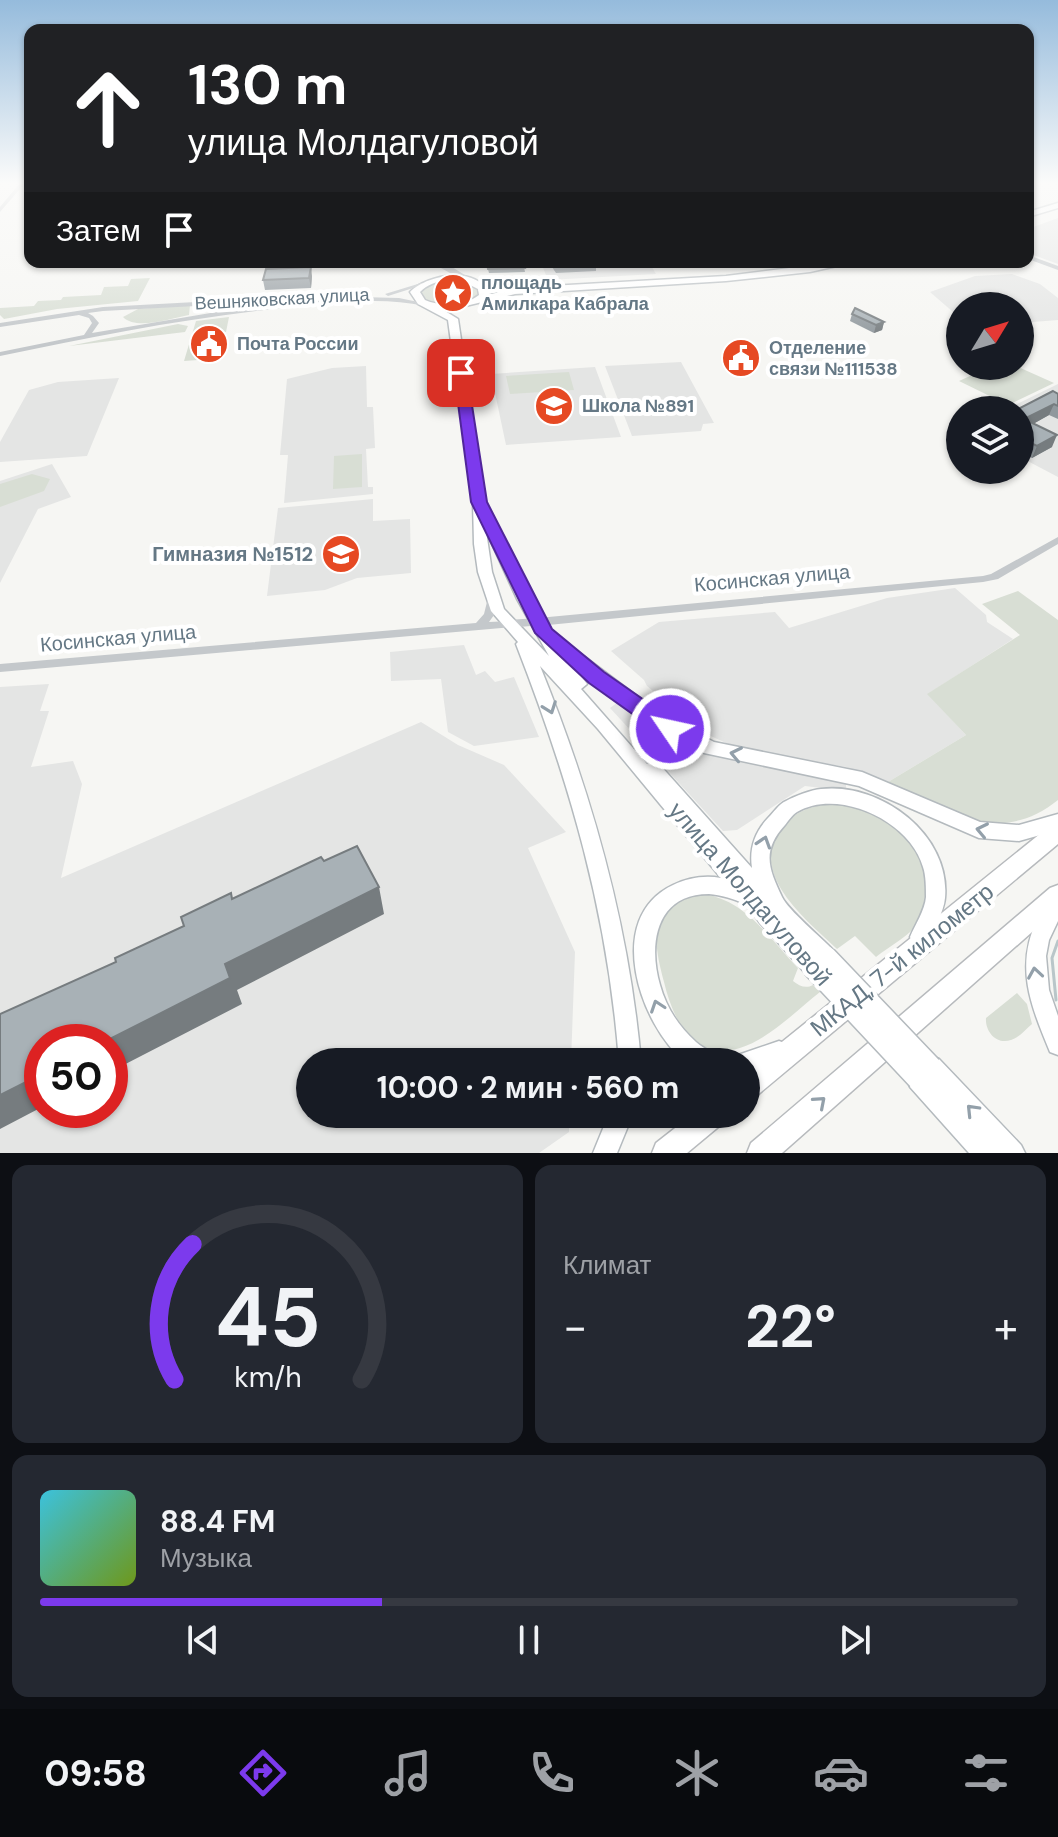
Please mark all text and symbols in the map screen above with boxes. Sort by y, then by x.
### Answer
text: 130 m [188,48,347,121]
icon: ahead [56,56,160,160]
text: улица Молдагуловой [188,119,539,166]
icon: arrive [157,208,201,252]
text: Затем [56,211,141,250]
place label: площадь Амилкара Кабрала [481,271,650,316]
place icon: площадь Амилкара Кабрала [432,272,474,314]
street label: Вешняковская улица [194,282,371,316]
north arrow [946,292,1034,380]
map controls [946,292,1034,484]
public building icon: Почта России [188,323,230,365]
place label: Почта России [237,332,358,356]
place label: Отделение связи №111538 [769,336,898,381]
public building icon: Отделение связи №111538 [720,337,762,379]
pin [427,339,495,407]
icon: arrive [439,351,483,395]
school or university icon: Школа №891 [533,385,575,427]
place label: Школа №891 [582,394,694,418]
button: layers [946,396,1034,484]
school or university icon: Гимназия №1512 [320,533,362,575]
place label: Гимназия №1512 [152,541,313,567]
street label: Косинская улица [693,558,852,598]
street label: Косинская улица [39,618,198,658]
position arrow [628,687,712,771]
one-way arrow [541,700,557,714]
one-way arrow [729,746,743,763]
street label: улица Молдагуловой [662,795,839,992]
one-way arrow [976,822,989,839]
one-way arrow [755,836,771,849]
street label: МКАД, 7-й километр [804,876,1000,1043]
one-way arrow [1028,966,1045,979]
one-way arrow [650,1000,667,1014]
speed limit sign: 50 [24,1024,128,1128]
text: 10:00 · 2 мин · 560 m [377,1068,679,1107]
one-way arrow [811,1097,826,1112]
one-way arrow [967,1105,982,1119]
text: Климат [563,1248,652,1282]
text: 45 [215,1263,320,1372]
text: 22° [745,1287,836,1366]
text: − [563,1298,587,1356]
text: + [994,1298,1018,1356]
text: km/h [234,1359,301,1396]
text: 88.4 FM [160,1502,275,1541]
text: Музыка [160,1541,252,1575]
icon: previous [181,1618,225,1662]
icon: pause [507,1618,551,1662]
icon: next [833,1618,877,1662]
icon: directions [235,1745,291,1801]
icon: music [380,1745,436,1801]
icon: phone [524,1745,580,1801]
icon: climate [669,1745,725,1801]
icon: car [813,1745,869,1801]
icon: filters [958,1745,1014,1801]
text: 09:58 [44,1750,147,1797]

